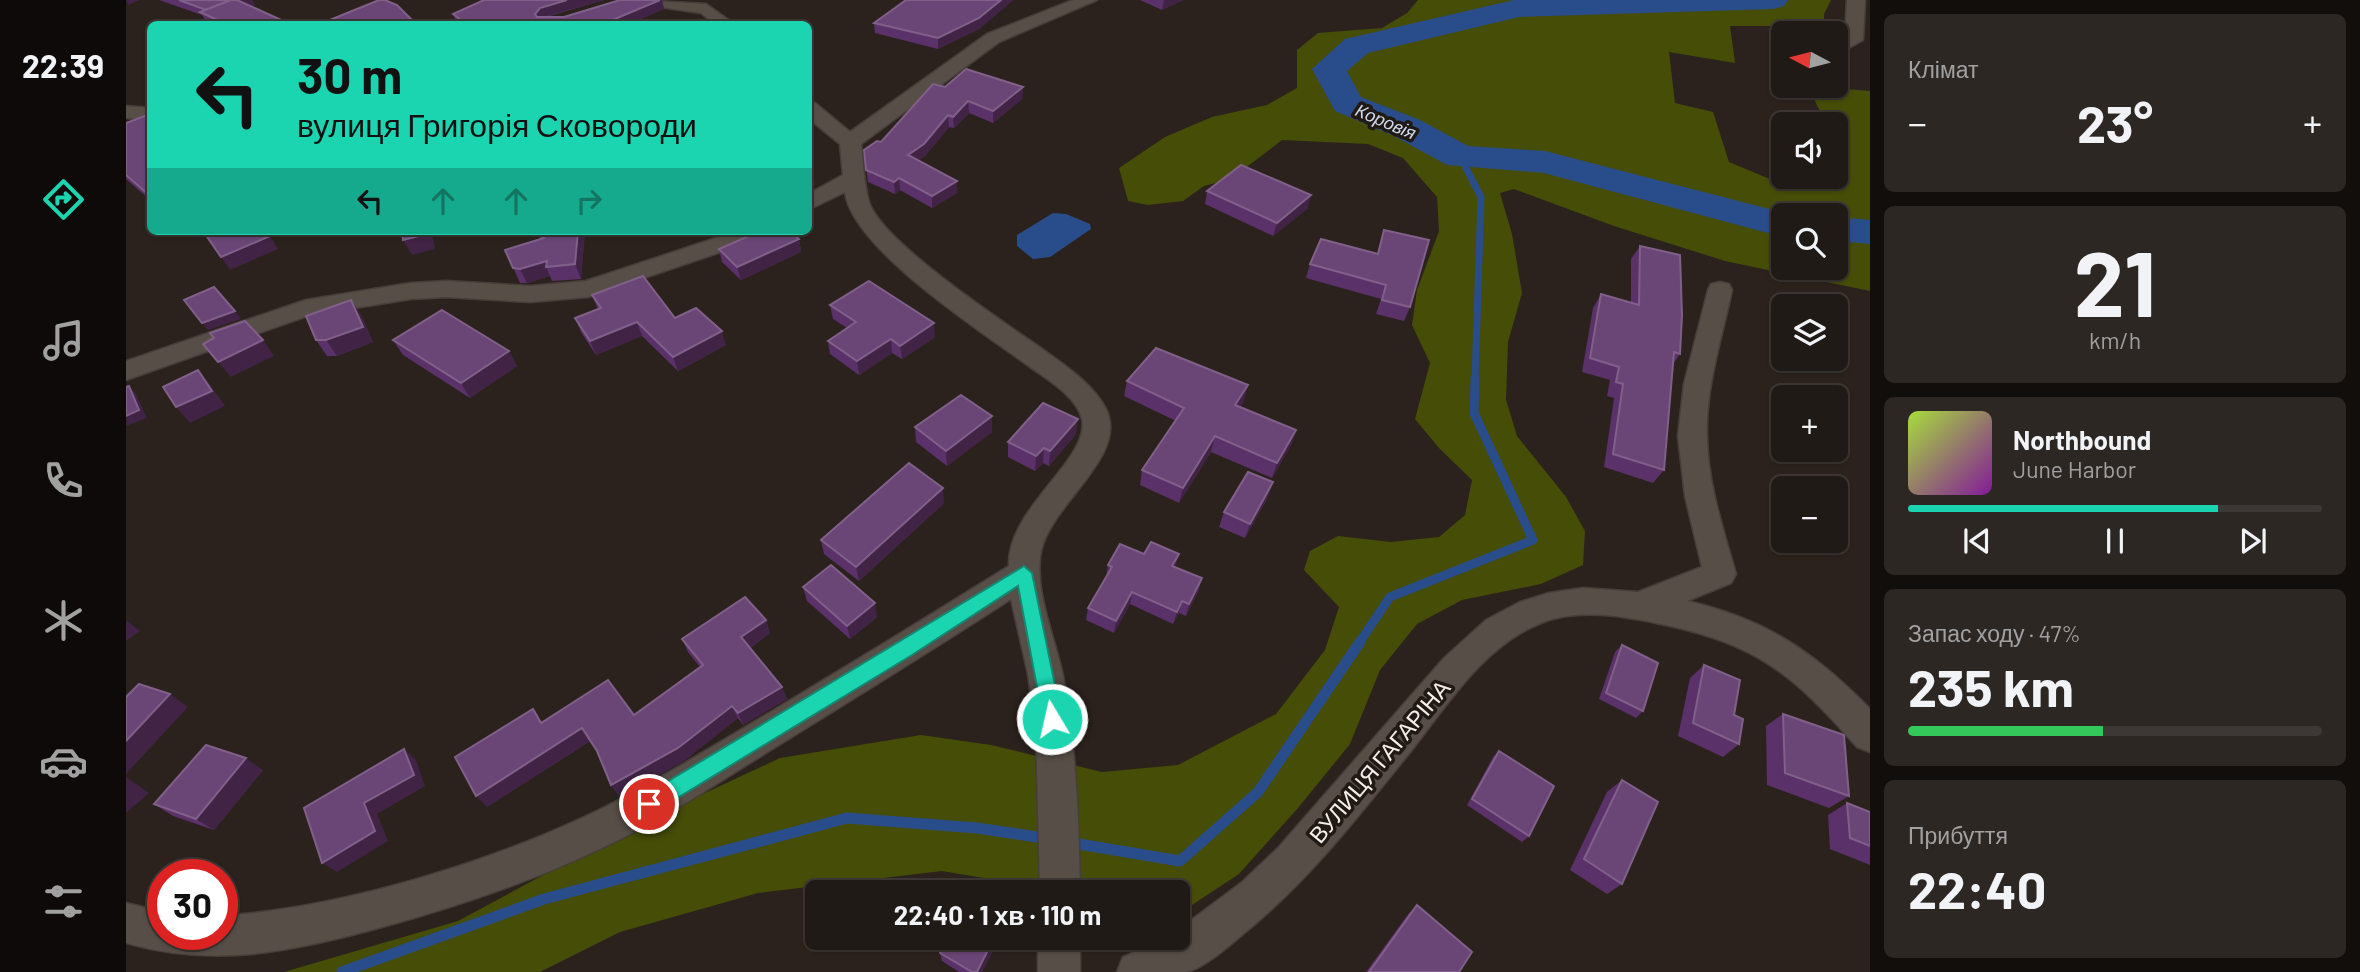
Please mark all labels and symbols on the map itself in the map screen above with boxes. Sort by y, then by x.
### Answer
north arrow [1771,21,1848,98]
water label: Коровія [1352,98,1420,144]
street label: ВУЛИЦЯ ГАГАРІНА [1303,673,1456,848]
position arrow [1015,682,1089,756]
pin [619,774,679,834]
speed limit sign: 30 [147,859,238,950]

